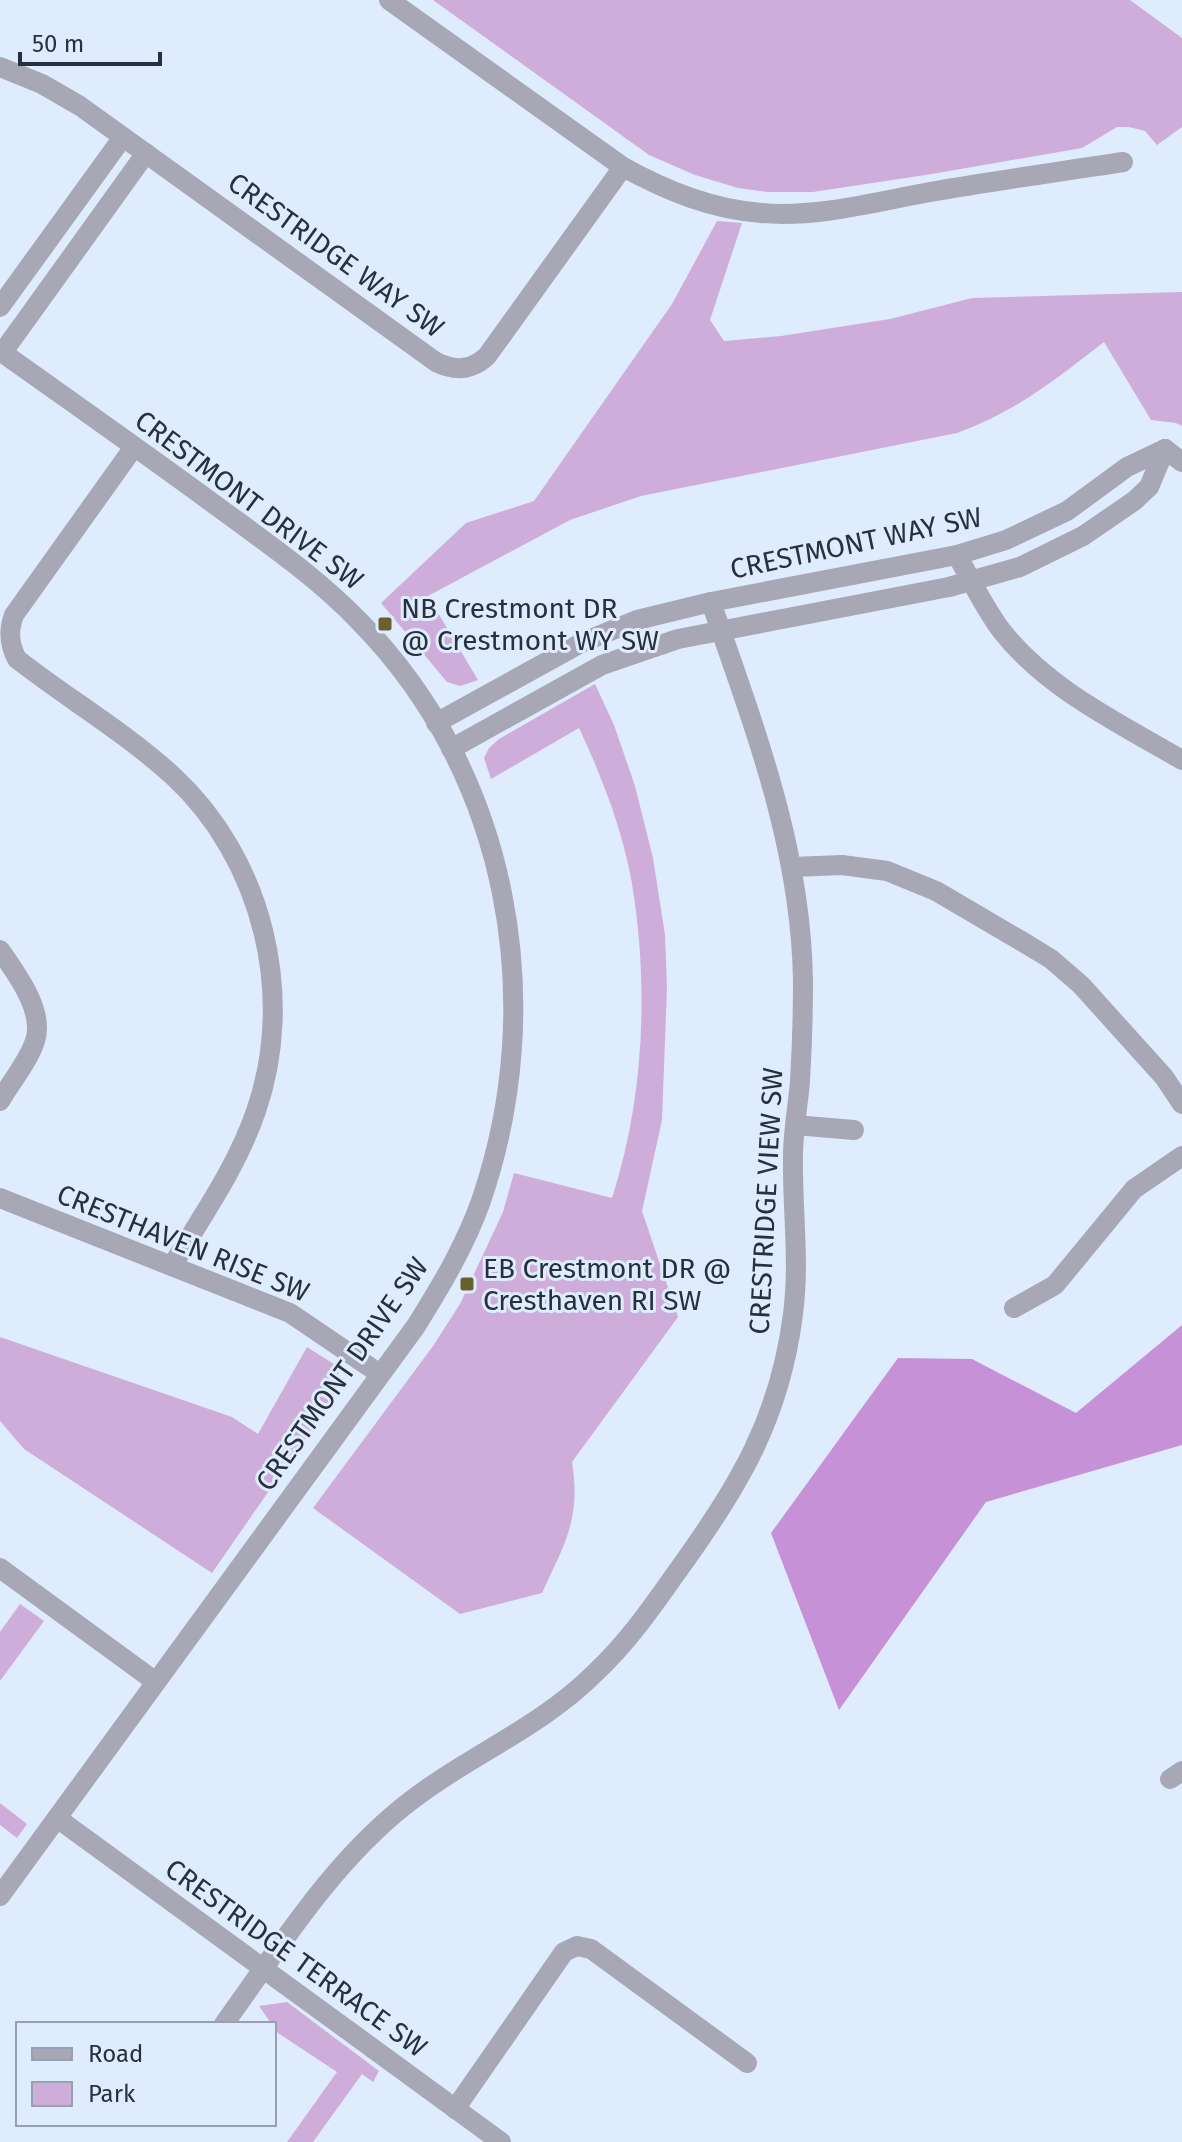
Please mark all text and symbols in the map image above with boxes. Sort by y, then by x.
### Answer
scale bar [20,16,160,66]
text: 50 m [32,30,84,58]
street label: CRESTRIDGE WAY SW [222,166,450,344]
street label: CRESTMONT DRIVE SW [128,403,370,597]
street label: CRESTMONT WAY SW [727,500,985,586]
place label: NB Crestmont DR @ Crestmont WY SW [401,592,659,657]
marker: NB Crestmont DR @ Crestmont WY SW [376,615,394,633]
street label: CRESTRIDGE VIEW SW [743,1067,789,1335]
street label: CRESTHAVEN RISE SW [52,1177,314,1309]
street label: CRESTMONT DRIVE SW [249,1251,435,1497]
place label: EB Crestmont DR @ Cresthaven RI SW [483,1252,731,1317]
marker: EB Crestmont DR @ Cresthaven RI SW [458,1275,476,1293]
street label: CRESTRIDGE TERRACE SW [159,1852,433,2064]
legend [16,2022,276,2126]
text: Road [88,2040,143,2068]
text: Park [88,2080,136,2108]

